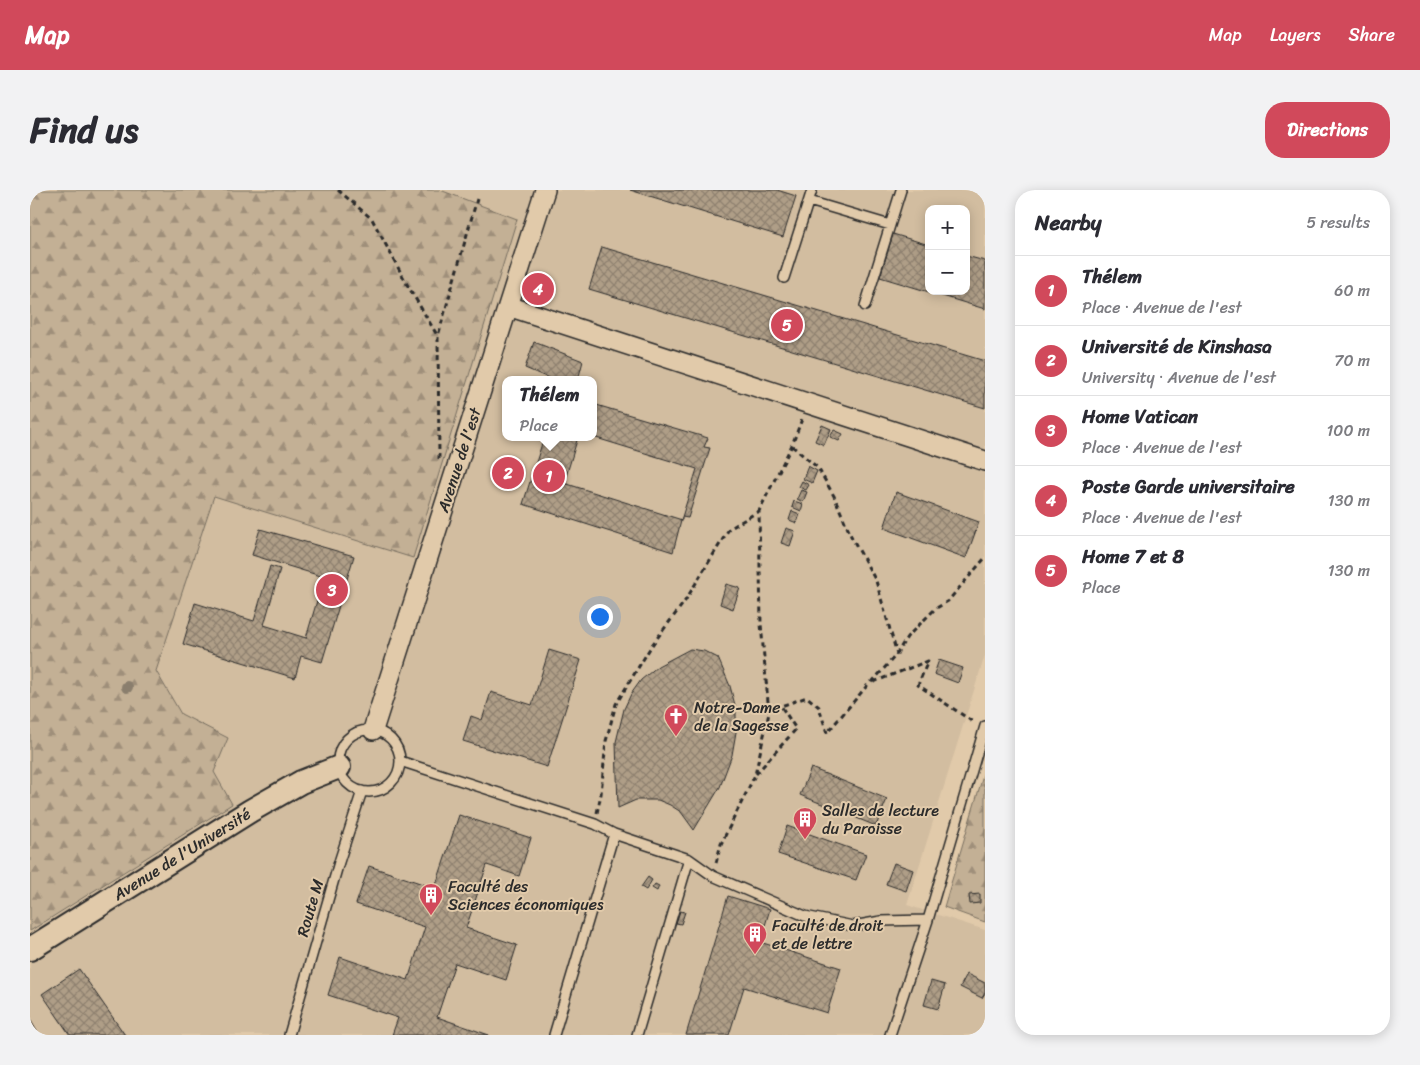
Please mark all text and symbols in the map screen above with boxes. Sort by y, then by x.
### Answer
text: Map [25,14,69,56]
text: Map [1209,19,1242,51]
text: Layers [1270,19,1321,51]
text: Share [1349,19,1395,51]
text: Find us [30,99,138,161]
button: Directions [1265,102,1390,158]
text: Nearby [1035,204,1101,242]
map controls [925,205,970,295]
button: + [925,205,970,250]
text: 5 results [1306,208,1370,237]
button: − [925,250,970,295]
text: Thélem [1082,260,1142,293]
pin: 4 [522,270,554,308]
text: 1 [1048,276,1054,305]
text: 60 m [1334,276,1370,305]
text: Place · Avenue de l'est [1082,293,1242,322]
pin: 5 [771,306,803,344]
text: Université de Kinshasa [1082,330,1272,363]
text: 2 [1046,346,1056,375]
text: 70 m [1334,346,1370,375]
text: University · Avenue de l'est [1082,363,1276,392]
popup [502,376,597,441]
text: Thélem [519,378,580,411]
text: Home Vatican [1082,400,1198,433]
street label: Avenue de l'est [428,403,490,517]
text: Place [519,411,558,440]
text: 3 [1047,416,1055,445]
text: 100 m [1326,416,1370,445]
text: Place · Avenue de l'est [1082,433,1242,462]
pin: 2 [492,454,524,492]
pin: 1 [533,457,565,495]
text: Poste Garde universitaire [1082,470,1295,503]
text: 4 [1046,486,1056,515]
text: 130 m [1328,486,1370,515]
text: Place · Avenue de l'est [1082,503,1242,532]
text: Home 7 et 8 [1082,540,1184,573]
text: 5 [1046,556,1056,585]
text: 130 m [1328,556,1370,585]
pin: 3 [316,571,348,609]
text: Place [1082,573,1121,602]
your location [587,604,613,630]
place label: Notre-Dame de la Sagesse [694,693,789,740]
church icon: Notre-Dame de la Sagesse [663,703,689,737]
place label: Salles de lecture du Paroisse [822,796,939,843]
street label: Avenue de l'Université [106,800,257,909]
building icon: Salles de lecture du Paroisse [792,806,818,840]
place label: Faculté des Sciences économiques [448,872,604,919]
street label: Route M [288,875,332,940]
building icon: Faculté des Sciences économiques [418,882,444,916]
place label: Faculté de droit et de lettre [772,911,884,958]
building icon: Faculté de droit et de lettre [742,921,768,955]

